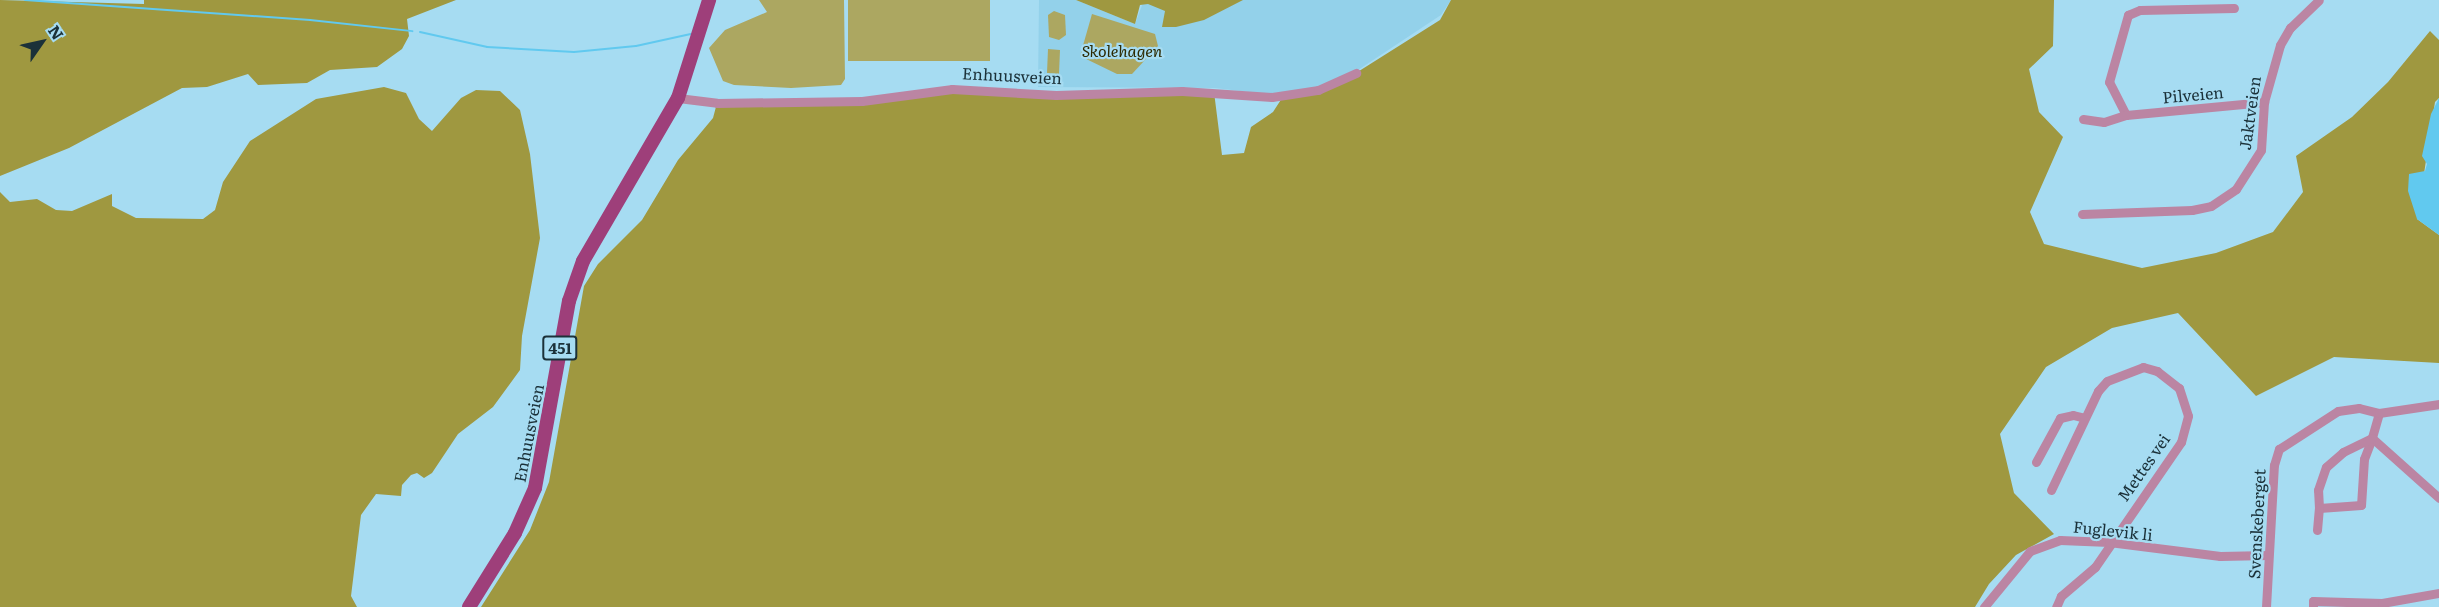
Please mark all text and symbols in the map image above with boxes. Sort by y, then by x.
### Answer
north arrow [12,12,72,72]
text: N [43,20,71,44]
park label: Skolehagen [1082,40,1162,60]
street label: Enhuusveien [962,63,1062,87]
street label: Jaktveien [2234,75,2264,151]
street label: Pilveien [2162,82,2224,106]
road number: 451 [542,336,578,360]
street label: Enhuusveien [509,382,547,484]
street label: Mettes vei [2113,430,2173,504]
street label: Svenskeberget [2244,469,2268,579]
street label: Fuglevik li [2072,516,2154,544]

